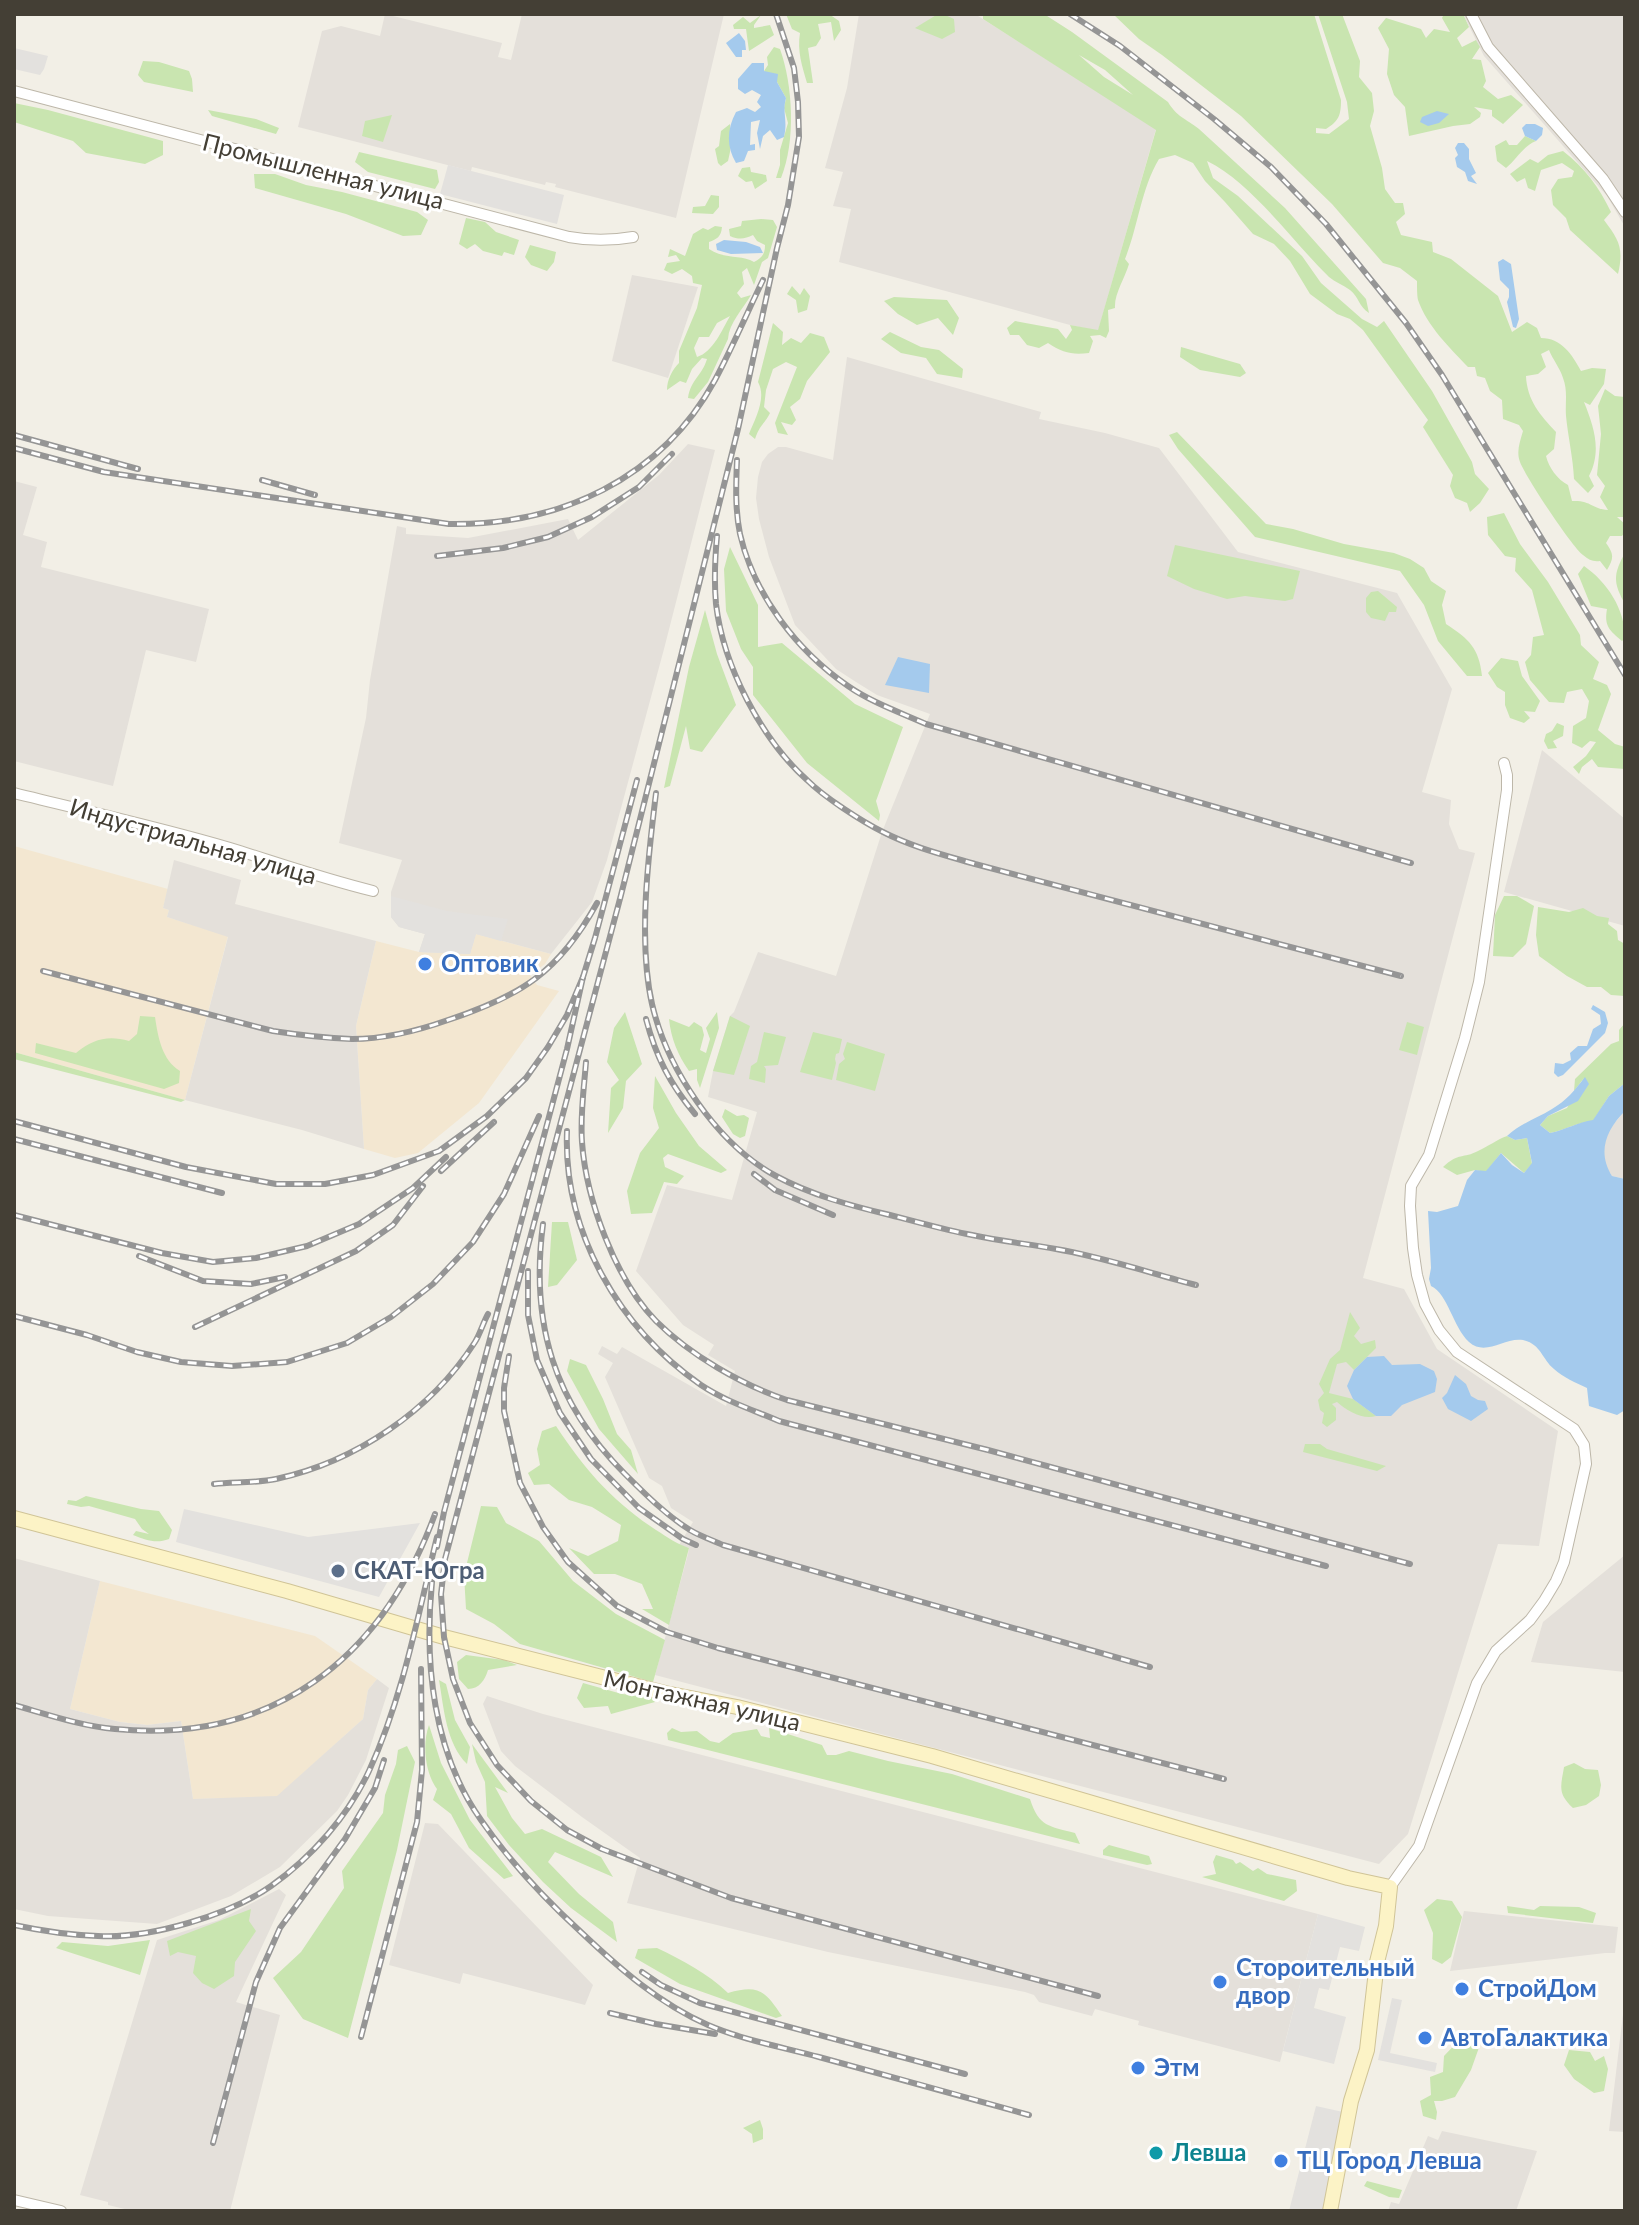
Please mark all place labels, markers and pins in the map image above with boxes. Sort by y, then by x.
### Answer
place label: Оптовик [441,948,539,977]
marker: Оптовик [416,955,434,973]
place label: СКАТ-Югра [354,1555,485,1584]
marker: СКАТ-Югра [329,1562,347,1580]
place label: Стороительный двор [1236,1952,1415,2009]
marker: Стороительный двор [1211,1973,1229,1991]
place label: СтройДом [1478,1973,1597,2002]
marker: СтройДом [1453,1980,1471,1998]
place label: АвтоГалактика [1440,2022,1608,2051]
marker: АвтоГалактика [1416,2029,1434,2047]
place label: Этм [1154,2052,1200,2081]
marker: Этм [1129,2059,1147,2077]
place label: Левша [1171,2137,1247,2166]
marker: Левша [1147,2144,1165,2162]
place label: ТЦ Город Левша [1297,2145,1482,2174]
marker: ТЦ Город Левша [1272,2152,1290,2170]

